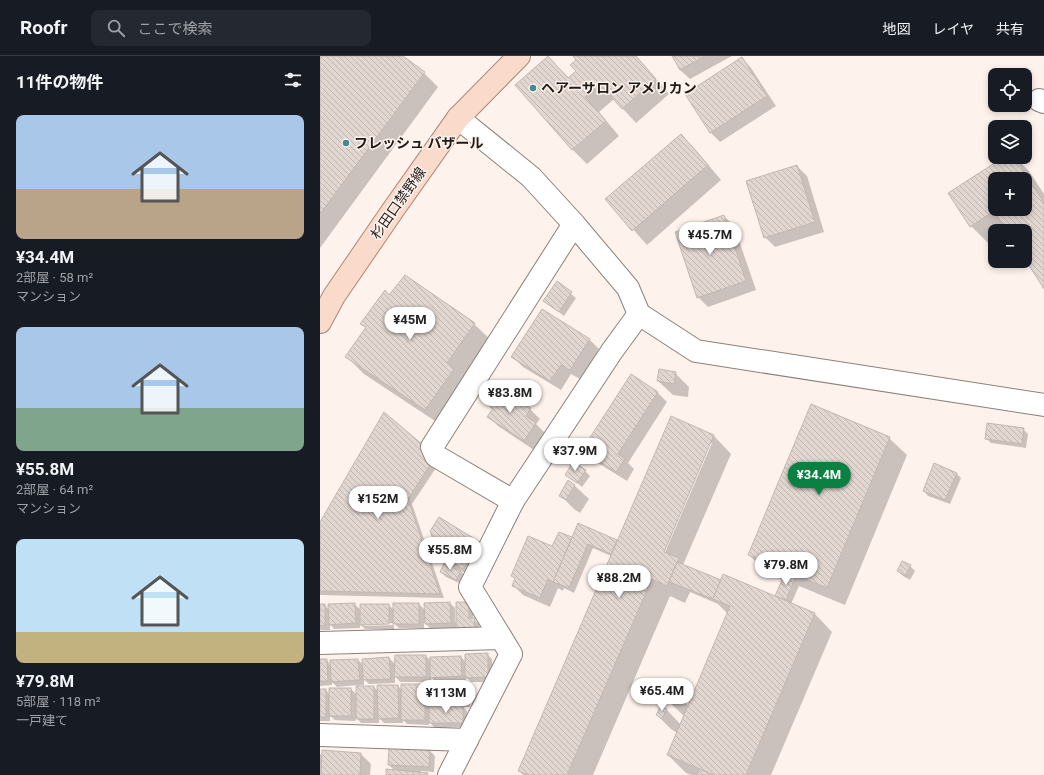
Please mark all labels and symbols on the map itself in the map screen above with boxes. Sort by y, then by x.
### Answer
place label: ヘアーサロン アメリカン [541,80,697,96]
marker: ヘアーサロン アメリカン [528,83,538,93]
place label: フレッシュ バザール [354,135,483,151]
marker: フレッシュ バザール [341,138,351,148]
street label: 杉田口禁野線 [367,164,429,242]
pin: ¥45.7M [677,222,743,256]
pin: ¥45M [386,307,434,341]
pin: ¥83.8M [477,380,543,414]
pin: ¥37.9M [542,438,608,472]
pin: ¥34.4M [786,462,852,496]
pin: ¥152M [350,486,406,520]
pin: ¥55.8M [417,537,483,571]
pin: ¥79.8M [753,552,819,586]
pin: ¥88.2M [586,565,652,599]
pin: ¥65.4M [629,678,695,712]
pin: ¥113M [418,680,474,714]

